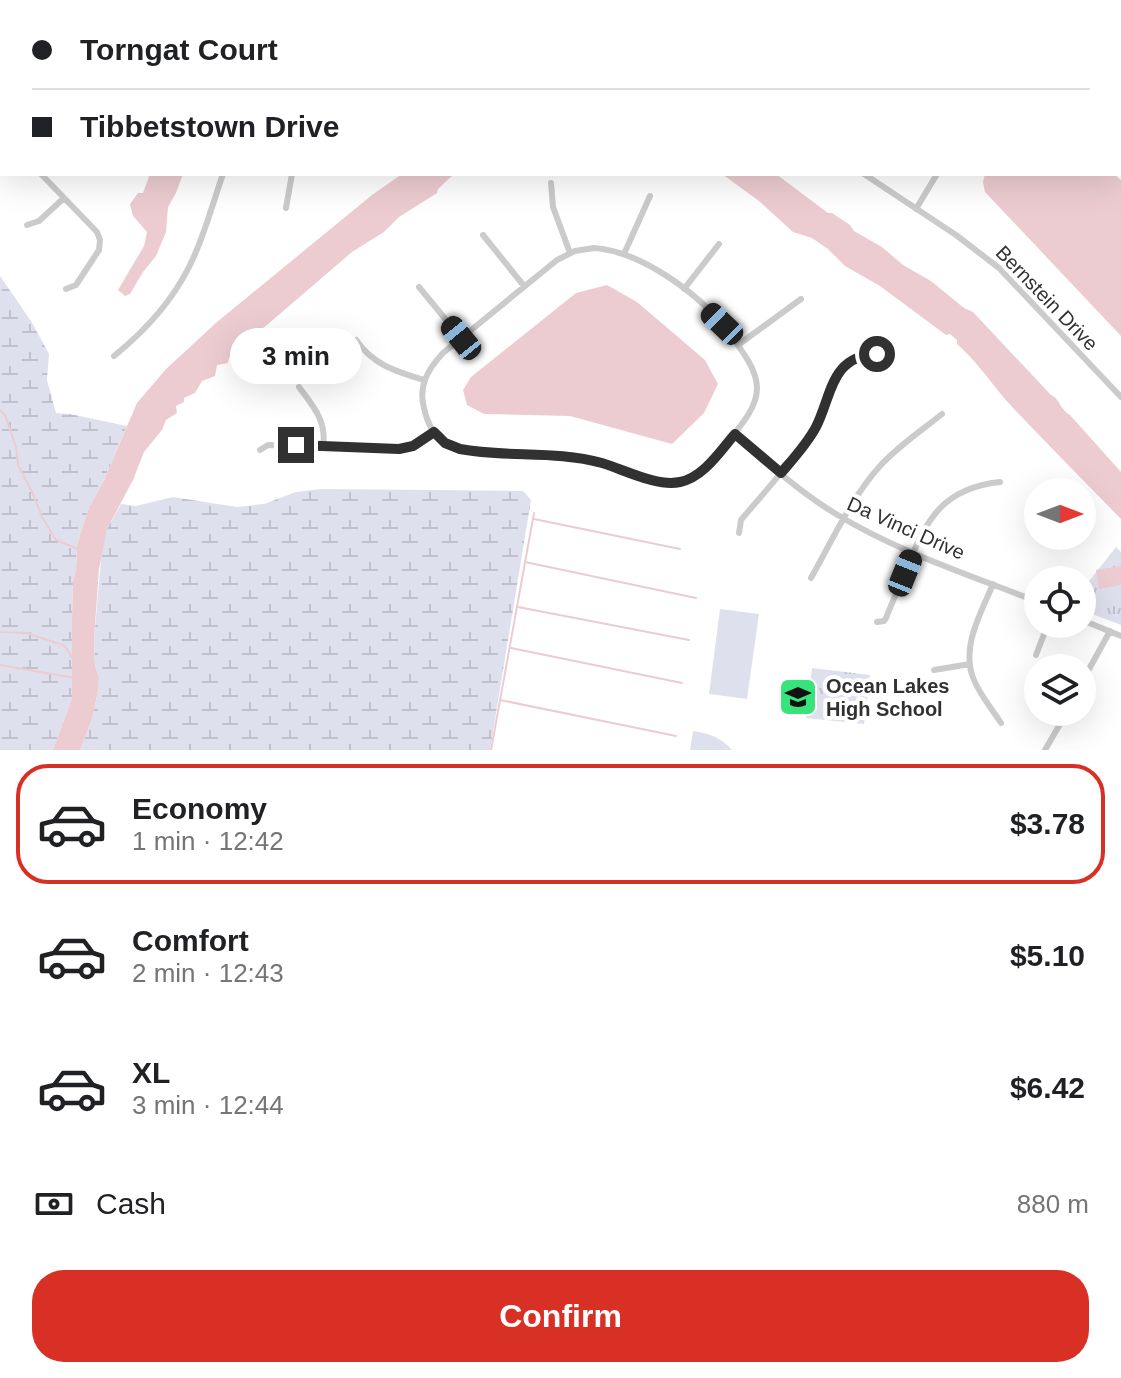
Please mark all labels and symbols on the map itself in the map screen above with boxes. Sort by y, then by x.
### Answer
street label: Bernstein Drive [992,241,1102,355]
car [696,299,748,349]
car [437,312,485,364]
callout: 3 min [230,329,362,385]
route start [859,336,895,372]
route end [278,427,314,463]
north arrow [1024,478,1096,550]
street label: Da Vinci Drive [844,492,968,564]
car [885,546,925,600]
place label: Ocean Lakes High School [826,675,949,720]
school or university icon: Ocean Lakes High School [777,676,819,718]

